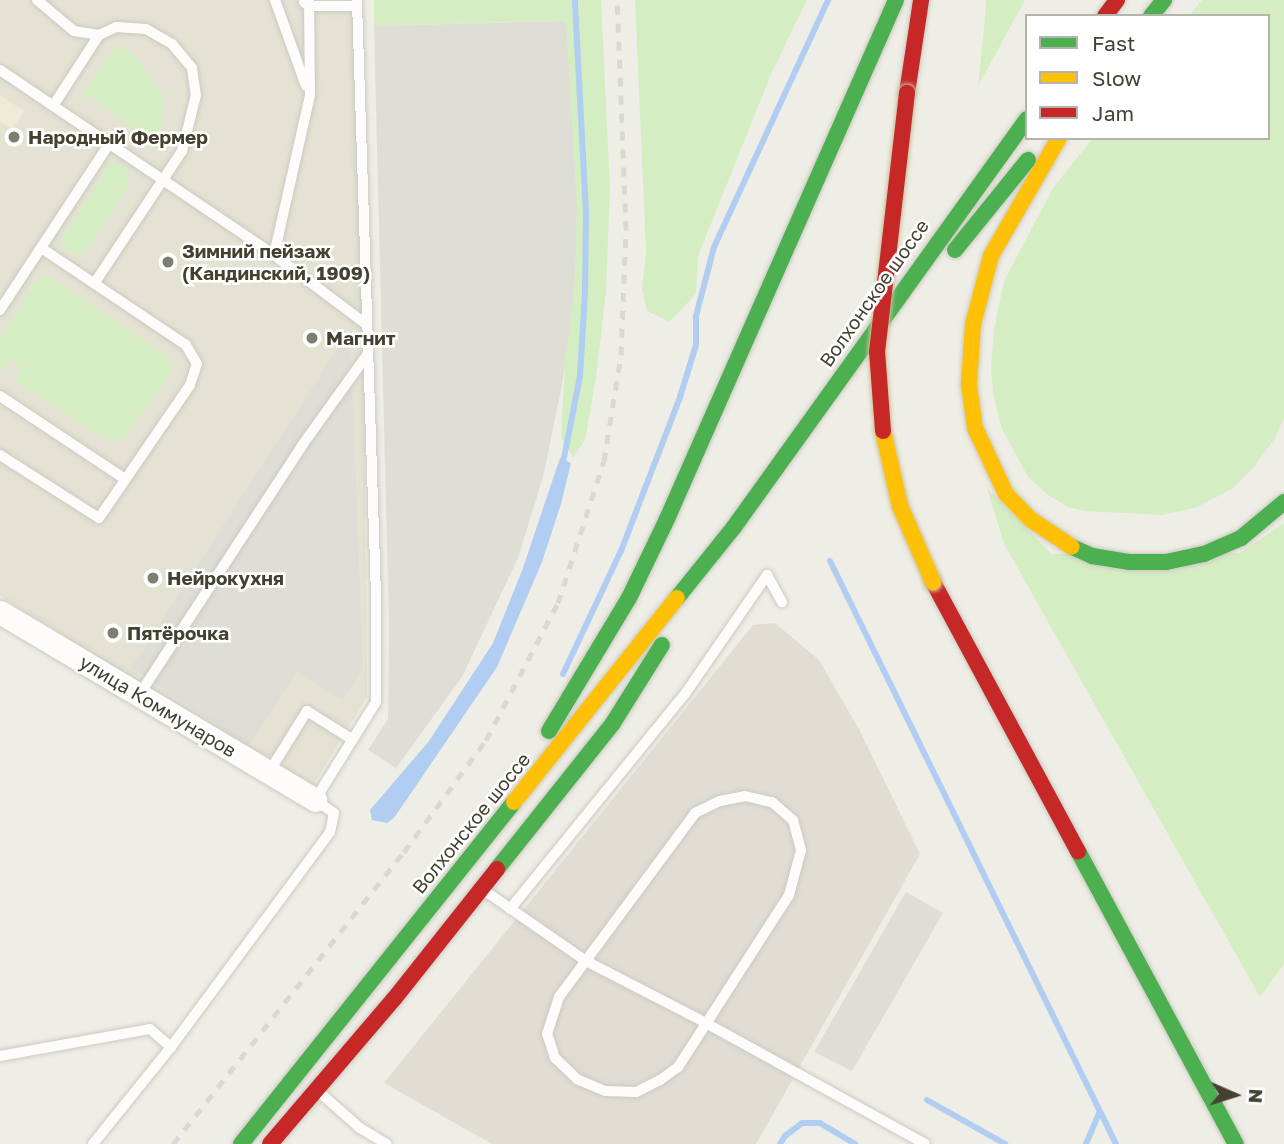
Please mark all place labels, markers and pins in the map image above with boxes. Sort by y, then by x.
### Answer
place label: Народный Фермер [28,126,208,148]
marker: Народный Фермер [6,129,22,145]
place label: Зимний пейзаж (Кандинский, 1909) [182,240,370,284]
marker: Зимний пейзаж (Кандинский, 1909) [160,254,176,270]
place label: Магнит [326,327,396,349]
marker: Магнит [304,330,320,346]
place label: Нейрокухня [167,567,284,589]
marker: Нейрокухня [145,570,161,586]
place label: Пятёрочка [127,622,229,644]
marker: Пятёрочка [105,625,121,641]

